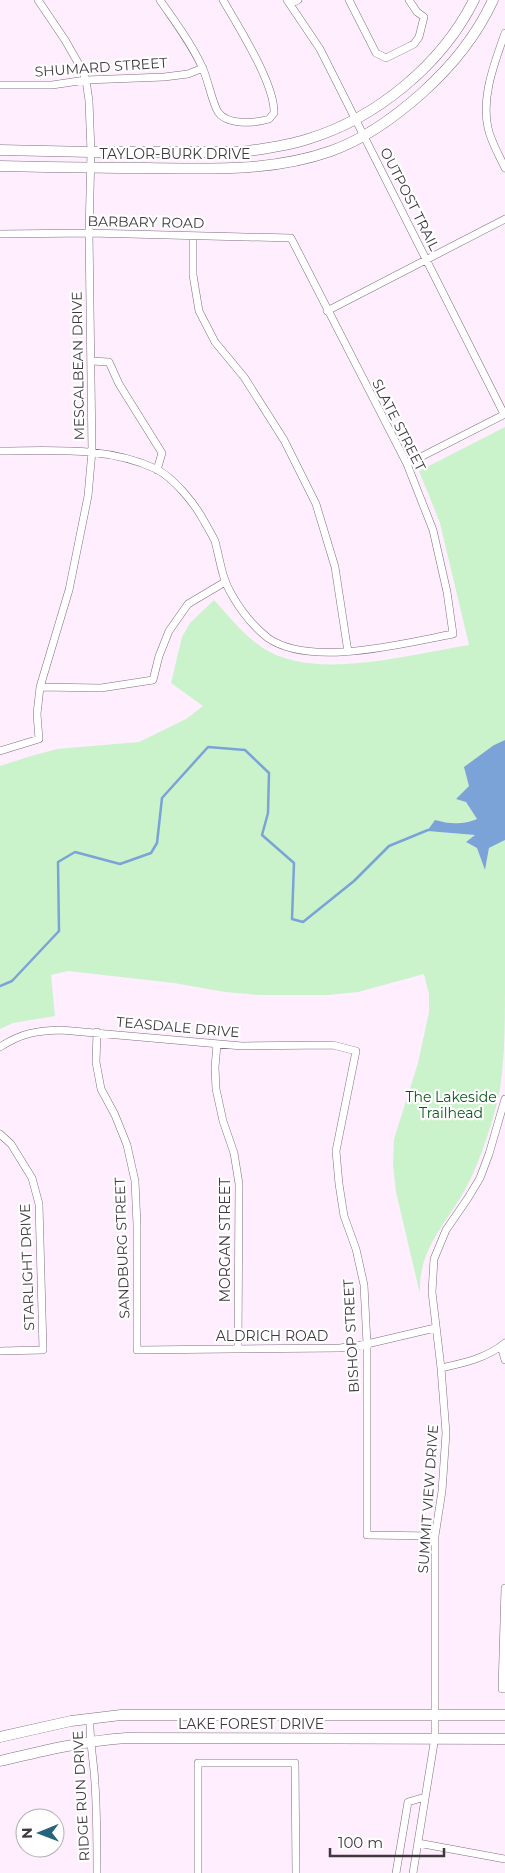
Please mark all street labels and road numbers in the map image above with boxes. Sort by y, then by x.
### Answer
street label: SHUMARD STREET [34,53,168,81]
street label: OUTPOST TRAIL [376,144,444,254]
street label: TAYLOR-BURK DRIVE [100,145,250,163]
street label: BARBARY ROAD [87,212,205,232]
street label: MESCALBEAN DRIVE [68,291,88,441]
street label: SLATE STREET [368,376,430,474]
street label: TEASDALE DRIVE [116,1013,240,1041]
street label: SANDBURG STREET [111,1177,133,1319]
street label: MORGAN STREET [216,1178,234,1302]
street label: STARLIGHT DRIVE [16,1203,38,1331]
street label: BISHOP STREET [339,1279,363,1393]
street label: ALDRICH ROAD [216,1327,328,1345]
street label: SUMMIT VIEW DRIVE [414,1424,442,1574]
street label: LAKE FOREST DRIVE [178,1715,324,1733]
street label: RIDGE RUN DRIVE [69,1730,93,1862]

